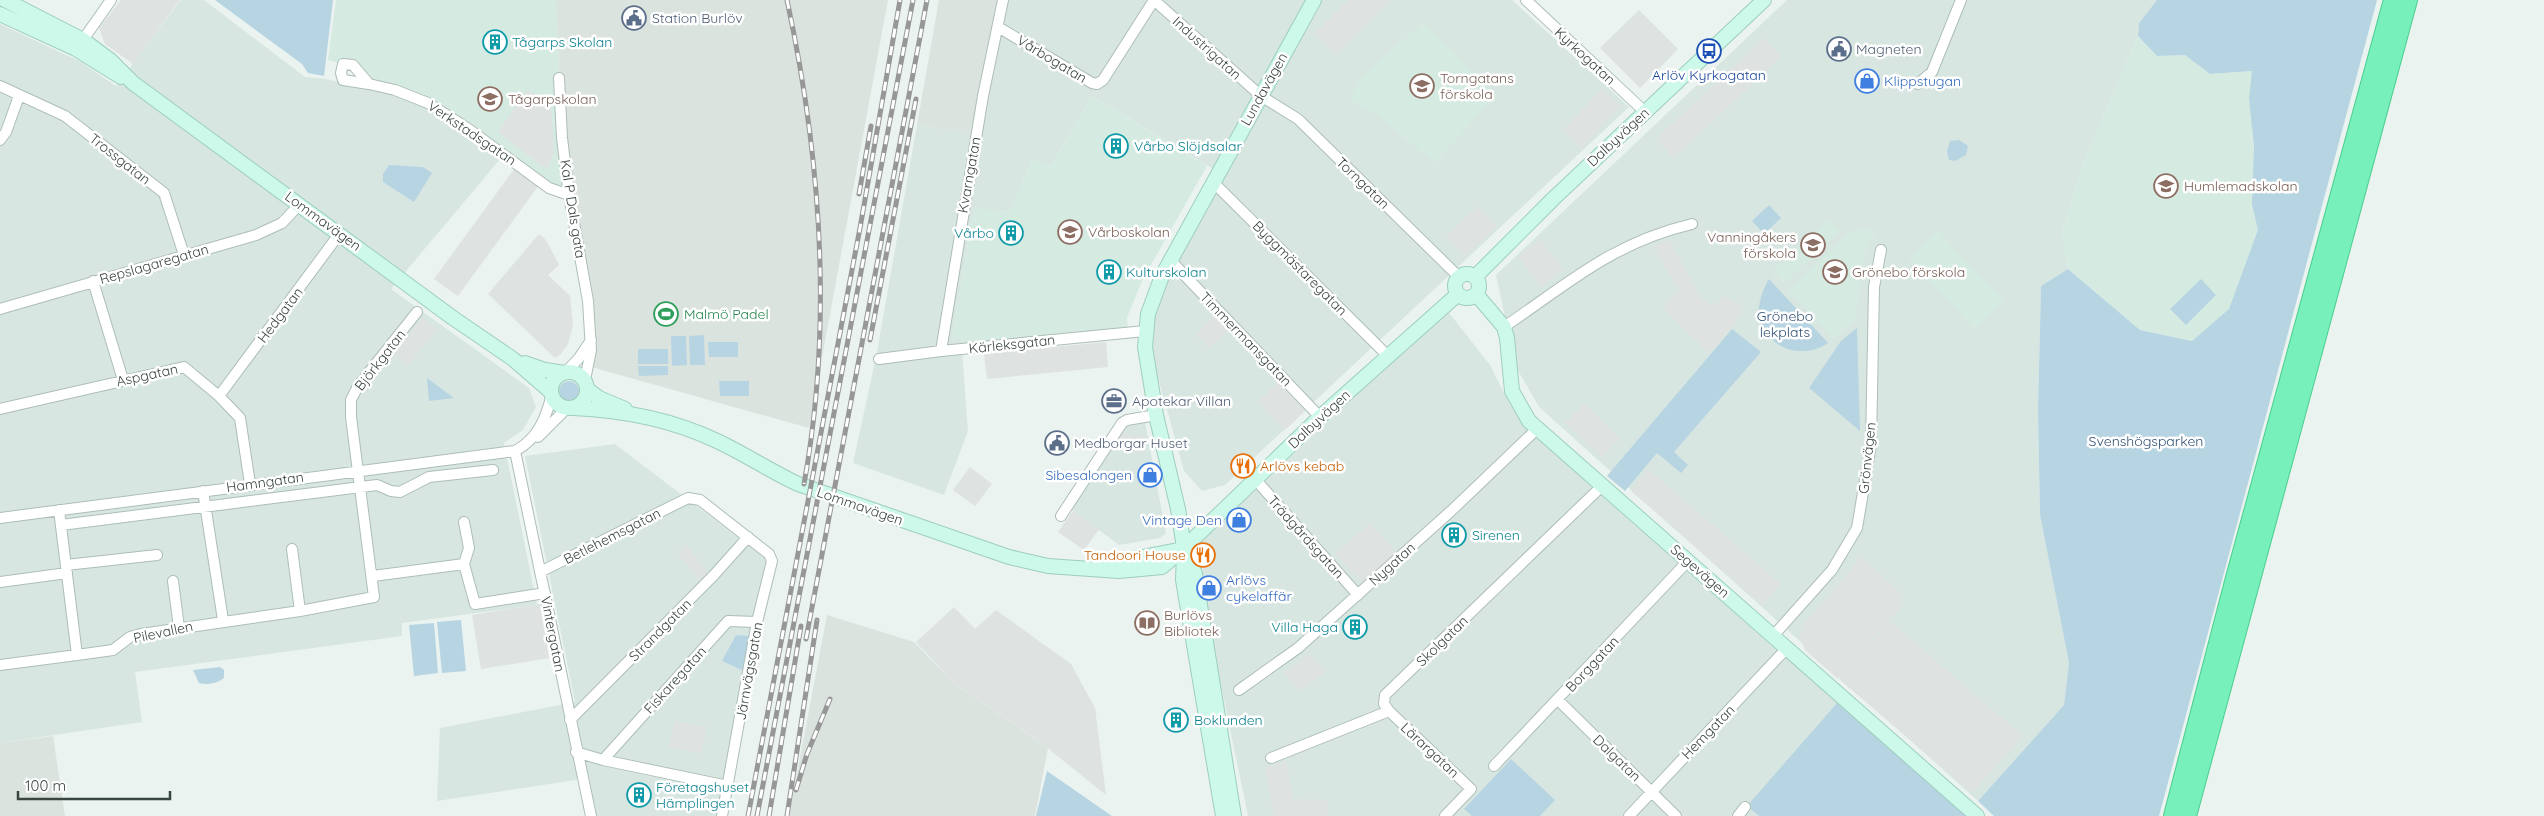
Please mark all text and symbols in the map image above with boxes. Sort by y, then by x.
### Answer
public building icon: Station Burlöv [621,5,647,31]
place label: Station Burlöv [652,9,743,27]
street label: Industrigatan [1169,12,1245,84]
street label: Kyrkogatan [1551,23,1619,89]
building icon: Tågarps Skolan [482,29,508,55]
street label: Vårbogatan [1014,31,1090,87]
place label: Tågarps Skolan [512,33,612,51]
public building icon: Magneten [1826,36,1852,62]
bus stop icon: Arlöv Kyrkogatan [1696,38,1722,64]
place label: Magneten [1856,40,1921,58]
street label: Lundavägen [1237,49,1291,129]
place label: Arlöv Kyrkogatan [1652,66,1766,84]
shop icon: Klippstugan [1854,68,1880,94]
place label: Torngatans förskola [1440,69,1514,103]
place label: Klippstugan [1884,72,1961,90]
school or university icon: Torngatans förskola [1409,73,1435,99]
school or university icon: Tågarpskolan [477,86,503,112]
place label: Tågarpskolan [508,90,597,108]
street label: Verkstadsgatan [424,97,520,169]
street label: Dalbyvägen [1583,104,1653,170]
street label: Trossgatan [86,130,154,188]
building icon: Vårbo Slöjdsalar [1103,133,1129,159]
street label: Kvarngatan [953,135,985,215]
place label: Vårbo Slöjdsalar [1134,137,1242,155]
street label: Torngatan [1333,153,1393,213]
street label: Kal P Dals gata [556,158,590,260]
school or university icon: Humlemadskolan [2153,173,2179,199]
place label: Humlemadskolan [2184,177,2298,195]
street label: Lommavägen [281,187,365,255]
street label: Byggmästaregatan [1249,217,1351,319]
school or university icon: Vårboskolan [1057,219,1083,245]
building icon: Vårbo [998,220,1024,246]
place label: Vårboskolan [1088,223,1170,241]
place label: Vårbo [954,224,994,242]
place label: Vanningåkers förskola [1707,228,1796,262]
school or university icon: Vanningåkers förskola [1800,232,1826,258]
street label: Repslagaregatan [97,240,211,288]
building icon: Kulturskolan [1096,259,1122,285]
school or university icon: Grönebo förskola [1822,259,1848,285]
place label: Kulturskolan [1126,263,1207,281]
place label: Grönebo förskola [1852,263,1965,281]
street label: Hedgatan [253,284,307,346]
street label: Timmermansgatan [1196,288,1296,390]
sports icon: Malmö Padel [653,301,679,327]
place label: Malmö Padel [684,305,769,323]
park label: Grönebo lekplats [1757,307,1813,341]
street label: Björkgatan [351,326,409,394]
street label: Kärleksgatan [968,331,1056,357]
street label: Aspgatan [115,360,179,390]
street label: Dalbyvägen [1284,386,1354,452]
office icon: Apotekar Villan [1101,388,1127,414]
place label: Apotekar Villan [1132,392,1231,410]
street label: Grönvägen [1854,421,1880,495]
public building icon: Medborgar Huset [1044,430,1070,456]
park label: Svenshögsparken [2089,432,2203,450]
place label: Medborgar Huset [1074,434,1188,452]
restaurant icon: Arlövs kebab [1230,453,1256,479]
place label: Arlövs kebab [1260,457,1344,475]
shop icon: Sibesalongen [1137,462,1163,488]
place label: Sibesalongen [1045,466,1132,484]
street label: Hamngatan [225,468,305,496]
street label: Lommavägen [814,483,906,529]
street label: Trädgårdsgatan [1264,492,1348,582]
street label: Betlehemsgatan [561,504,663,568]
shop icon: Vintage Den [1226,507,1252,533]
place label: Vintage Den [1142,511,1222,529]
building icon: Sirenen [1441,522,1467,548]
place label: Sirenen [1472,526,1520,544]
street label: Nygatan [1365,538,1419,590]
street label: Segevägen [1667,540,1733,602]
restaurant icon: Tandoori House [1190,542,1216,568]
place label: Tandoori House [1084,546,1186,564]
place label: Arlövs cykelaffär [1226,571,1293,605]
shop icon: Arlövs cykelaffär [1196,575,1222,601]
street label: Vintergatan [537,595,569,673]
street label: Strandgatan [625,595,695,665]
place label: Burlövs Bibliotek [1164,606,1219,640]
library icon: Burlövs Bibliotek [1134,610,1160,636]
street label: Skolgatan [1412,612,1472,670]
building icon: Villa Haga [1342,614,1368,640]
street label: Pilevallen [132,617,194,647]
place label: Villa Haga [1271,618,1338,636]
street label: Järnvägsgatan [732,620,766,722]
street label: Borggatan [1562,632,1622,696]
street label: Fiskaregatan [640,642,710,718]
street label: Hemgatan [1677,701,1739,763]
building icon: Boklunden [1163,707,1189,733]
place label: Boklunden [1194,711,1263,729]
street label: Lärargatan [1397,718,1463,782]
street label: Dalgatan [1589,731,1645,785]
scale bar [18,768,170,800]
text: 100 m [25,776,66,795]
place label: Företagshuset Hämplingen [656,778,749,812]
building icon: Företagshuset Hämplingen [626,782,652,808]

